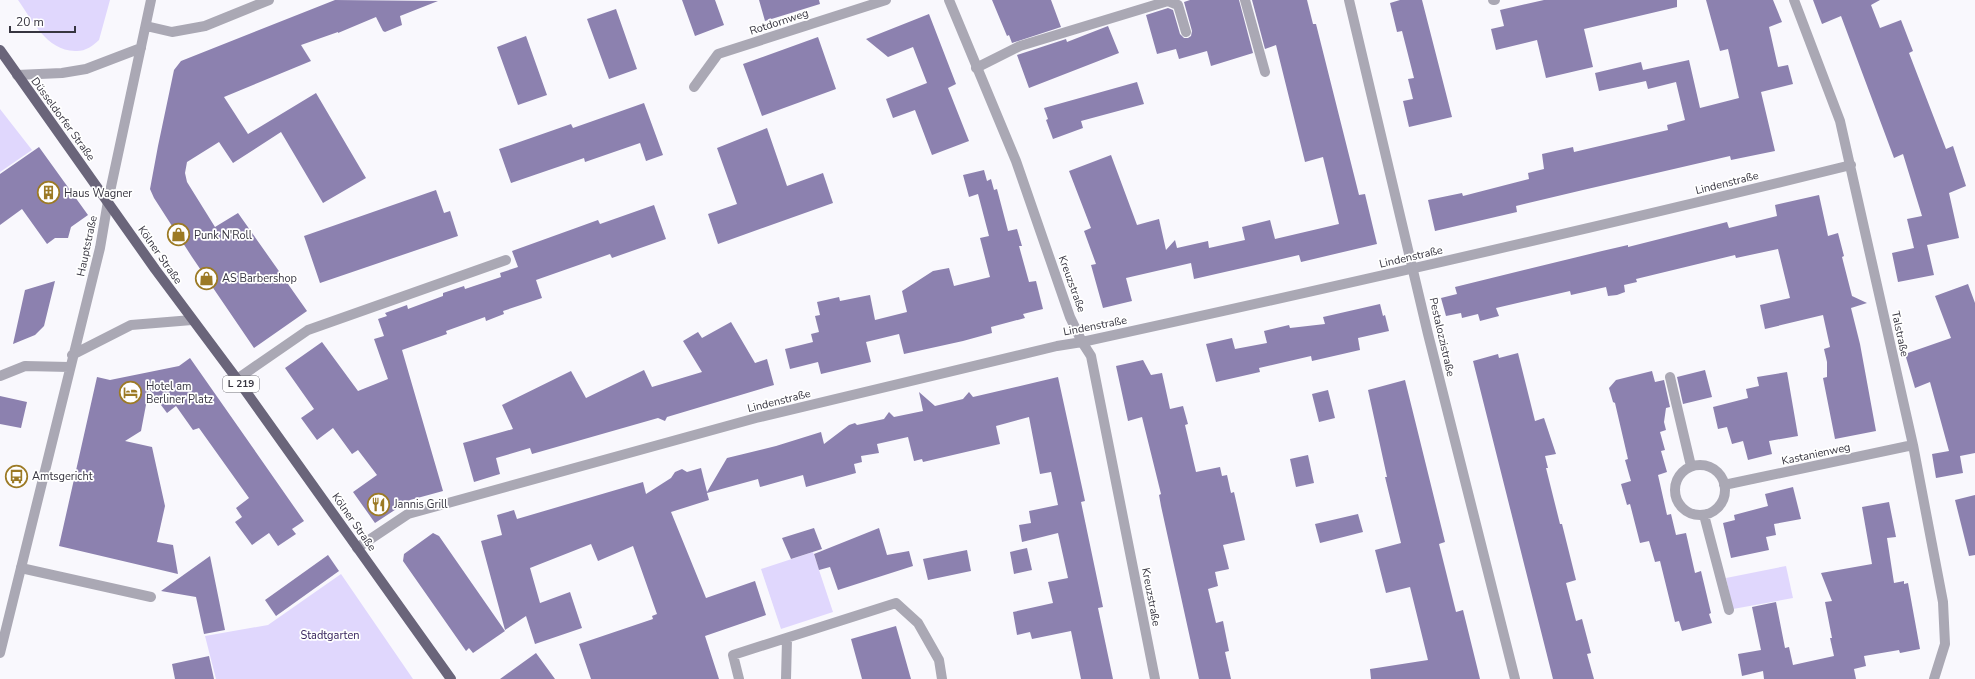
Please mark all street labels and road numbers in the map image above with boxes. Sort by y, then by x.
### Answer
street label: Rotdornweg [748,5,810,39]
street label: Düsseldorfer Straße [28,74,98,164]
street label: Lindenstraße [1694,168,1760,198]
street label: Hauptstraße [73,214,101,278]
street label: Kölner Straße [134,223,186,287]
street label: Lindenstraße [1378,242,1444,272]
street label: Kreuzstraße [1055,254,1089,315]
street label: Pestalozzistraße [1426,296,1458,378]
street label: Talstraße [1888,310,1912,358]
street label: Lindenstraße [1062,312,1128,340]
road number: L 219 [223,376,259,392]
street label: Lindenstraße [746,386,812,416]
street label: Kastanienweg [1780,439,1852,469]
street label: Kölner Straße [328,490,380,554]
street label: Kreuzstraße [1138,566,1164,628]

